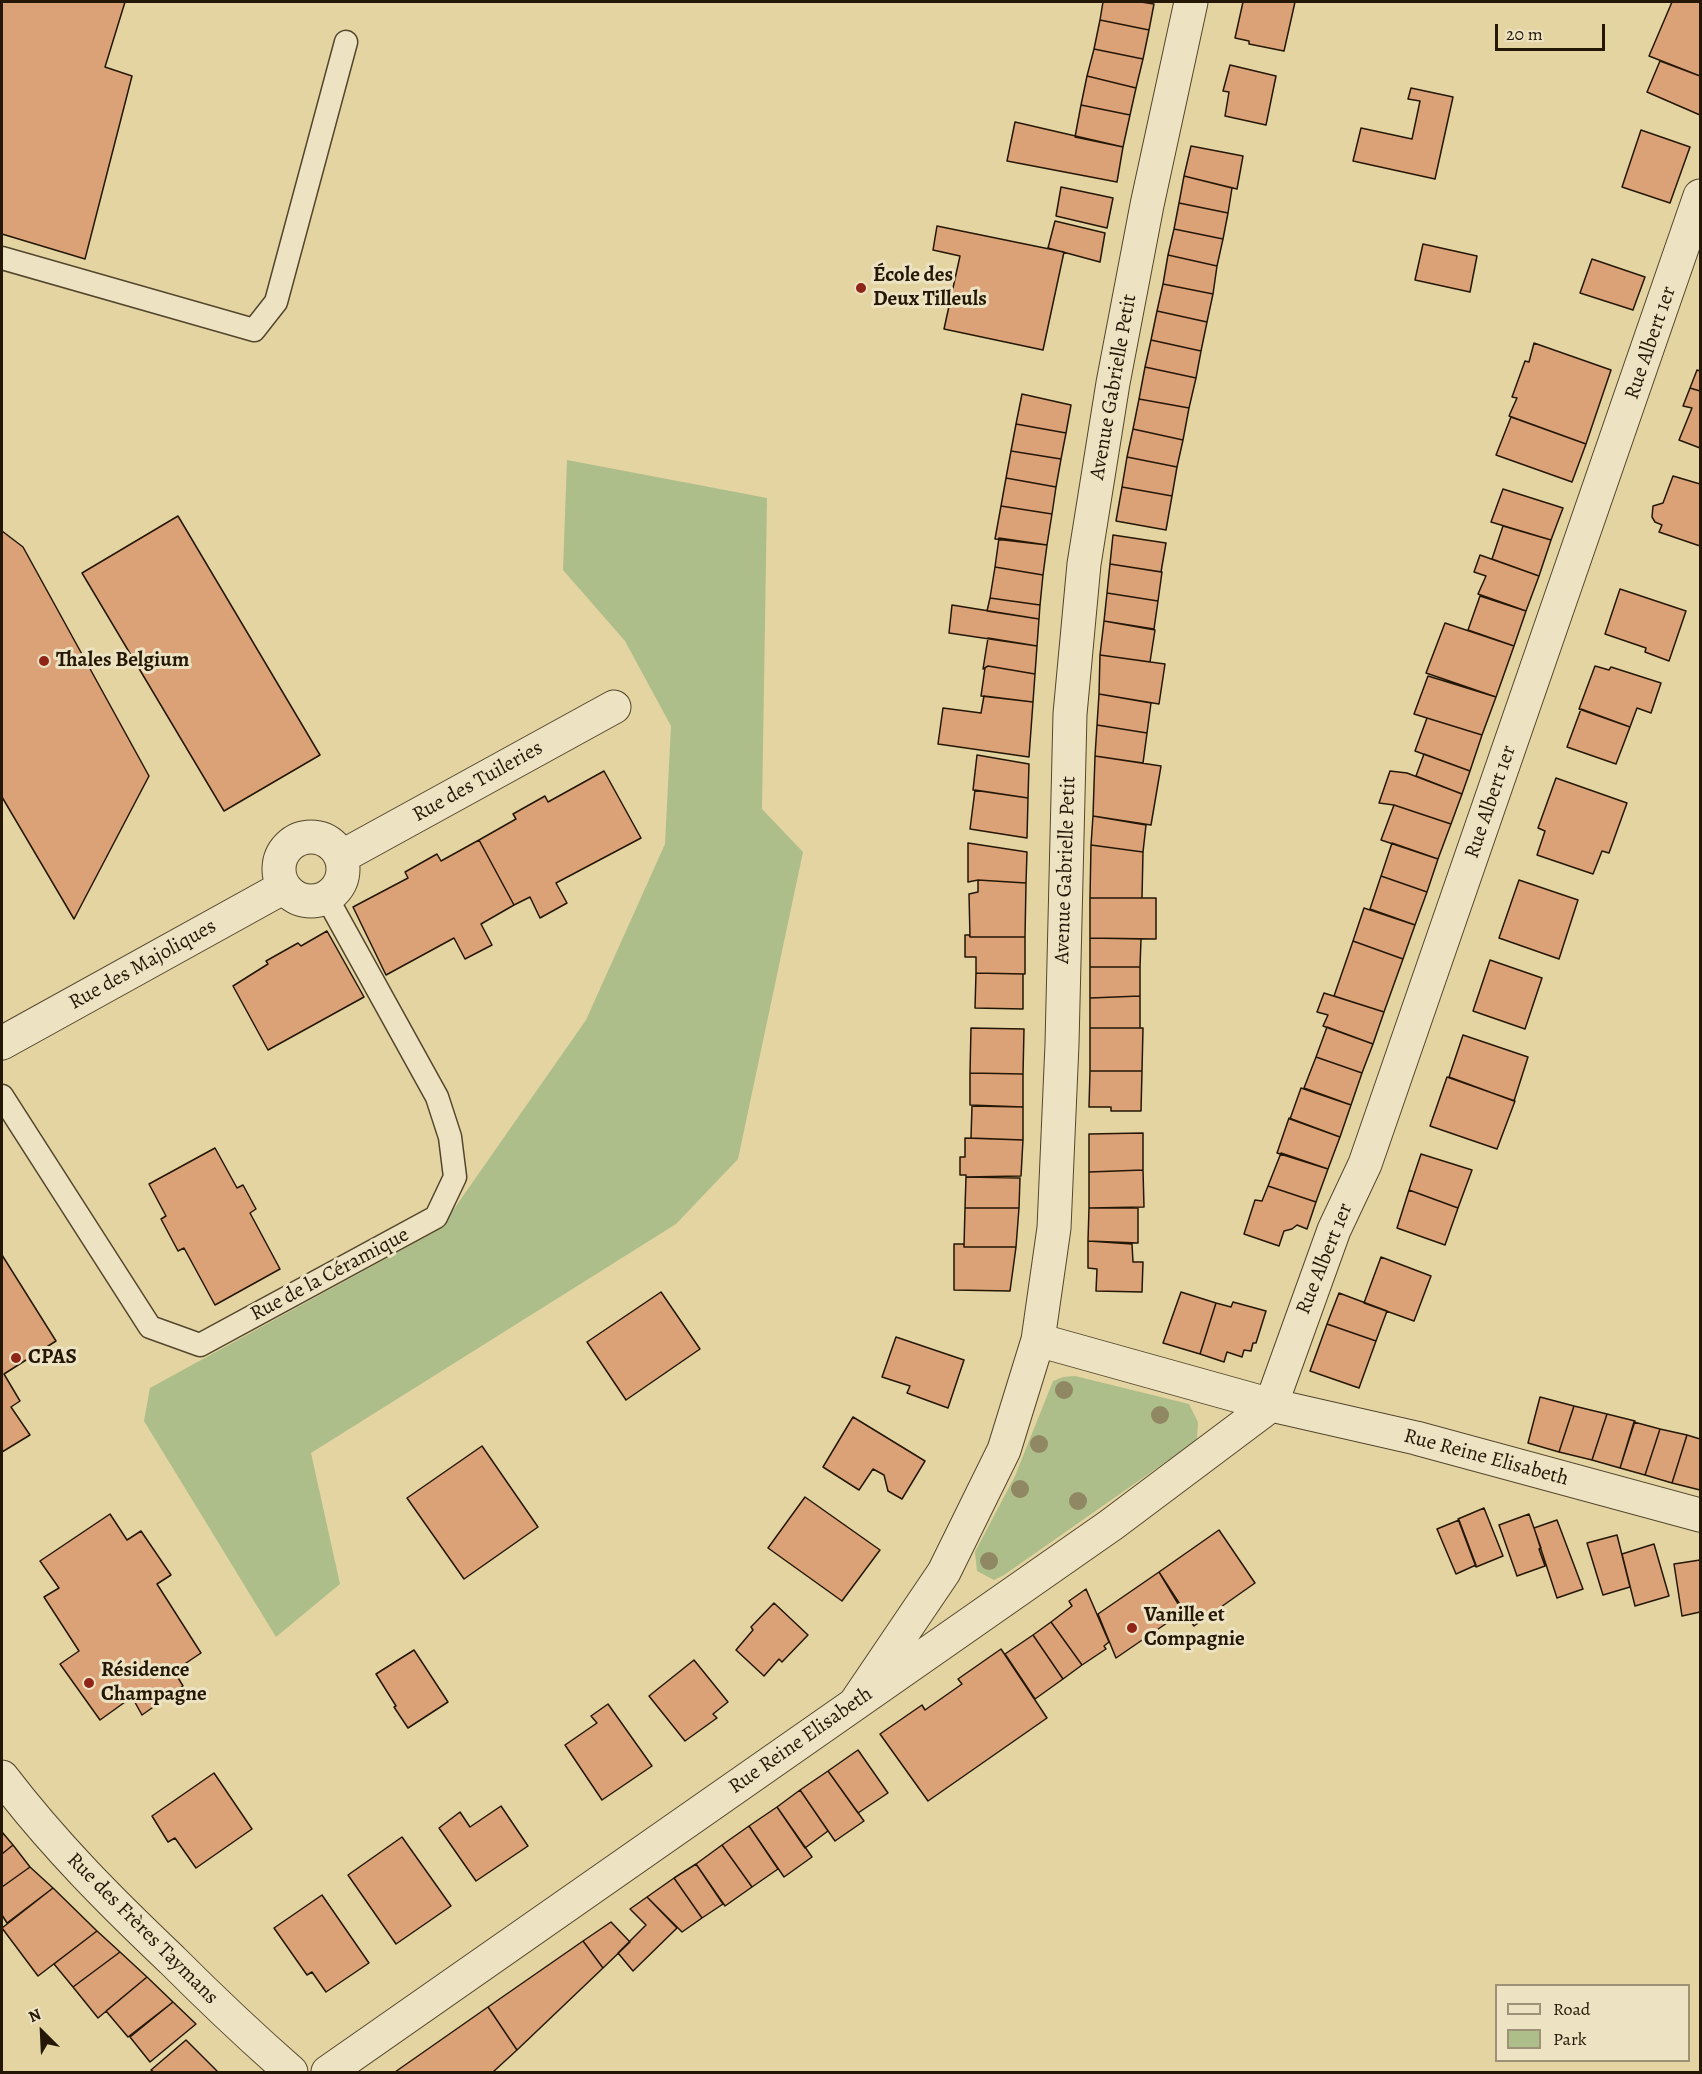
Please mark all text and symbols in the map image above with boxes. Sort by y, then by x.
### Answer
scale bar [1498,12,1608,50]
text: 20 m [1506,22,1543,46]
place label: École des Deux Tilleuls [873,263,987,313]
marker: École des Deux Tilleuls [854,281,868,295]
street label: Rue Albert 1er [1620,283,1682,403]
street label: Avenue Gabrielle Petit [1085,292,1143,482]
place label: Thales Belgium [56,648,189,674]
marker: Thales Belgium [37,654,51,668]
street label: Rue des Tuileries [409,736,547,828]
street label: Rue Albert 1er [1460,742,1522,862]
street label: Avenue Gabrielle Petit [1050,776,1082,964]
street label: Rue des Majoliques [65,914,221,1016]
street label: Rue Albert 1er [1291,1200,1359,1318]
street label: Rue de la Céramique [246,1223,414,1327]
place label: CPAS [28,1345,77,1371]
marker: CPAS [9,1351,23,1365]
street label: Rue Reine Elisabeth [1401,1424,1571,1492]
place label: Vanille et Compagnie [1144,1603,1245,1653]
marker: Vanille et Compagnie [1125,1621,1139,1635]
place label: Résidence Champagne [101,1658,207,1708]
marker: Résidence Champagne [82,1676,96,1690]
street label: Rue Reine Elisabeth [724,1682,878,1800]
street label: Rue des Frères Taymans [61,1848,223,2010]
legend [1495,1984,1690,2062]
text: Road [1553,1997,1590,2021]
north arrow [12,2002,72,2062]
text: N [25,2003,44,2028]
text: Park [1553,2027,1587,2051]

